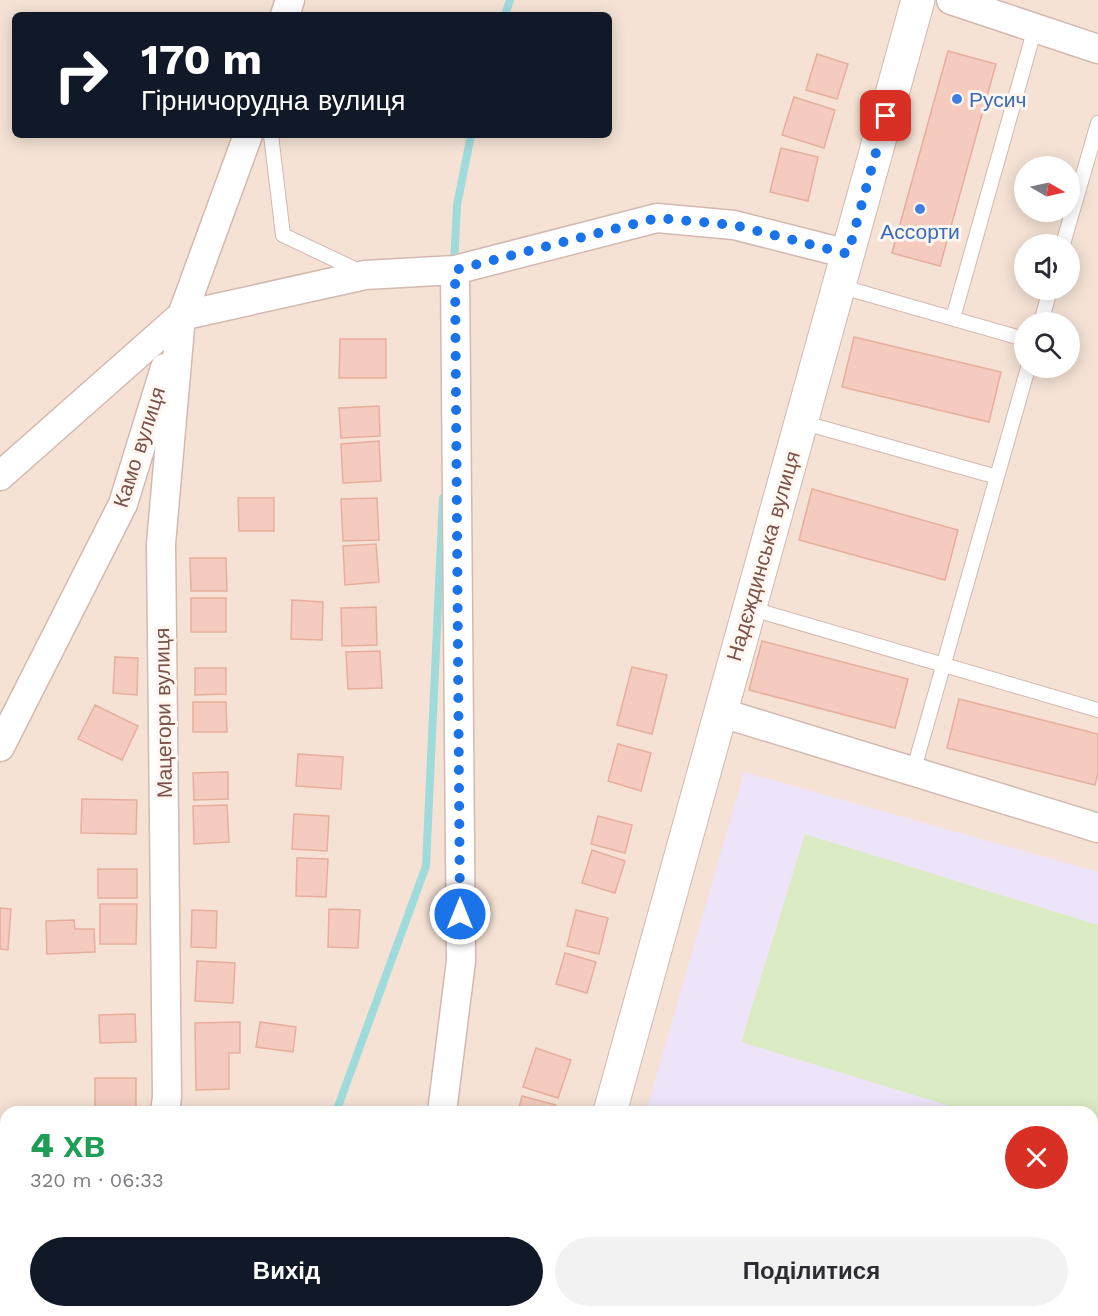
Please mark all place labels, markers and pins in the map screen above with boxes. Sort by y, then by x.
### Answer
place label: Русич [969,87,1026,112]
pin [860,90,911,141]
marker: Русич [950,92,964,106]
marker: Ассорти [913,202,927,216]
place label: Ассорти [880,219,960,244]

